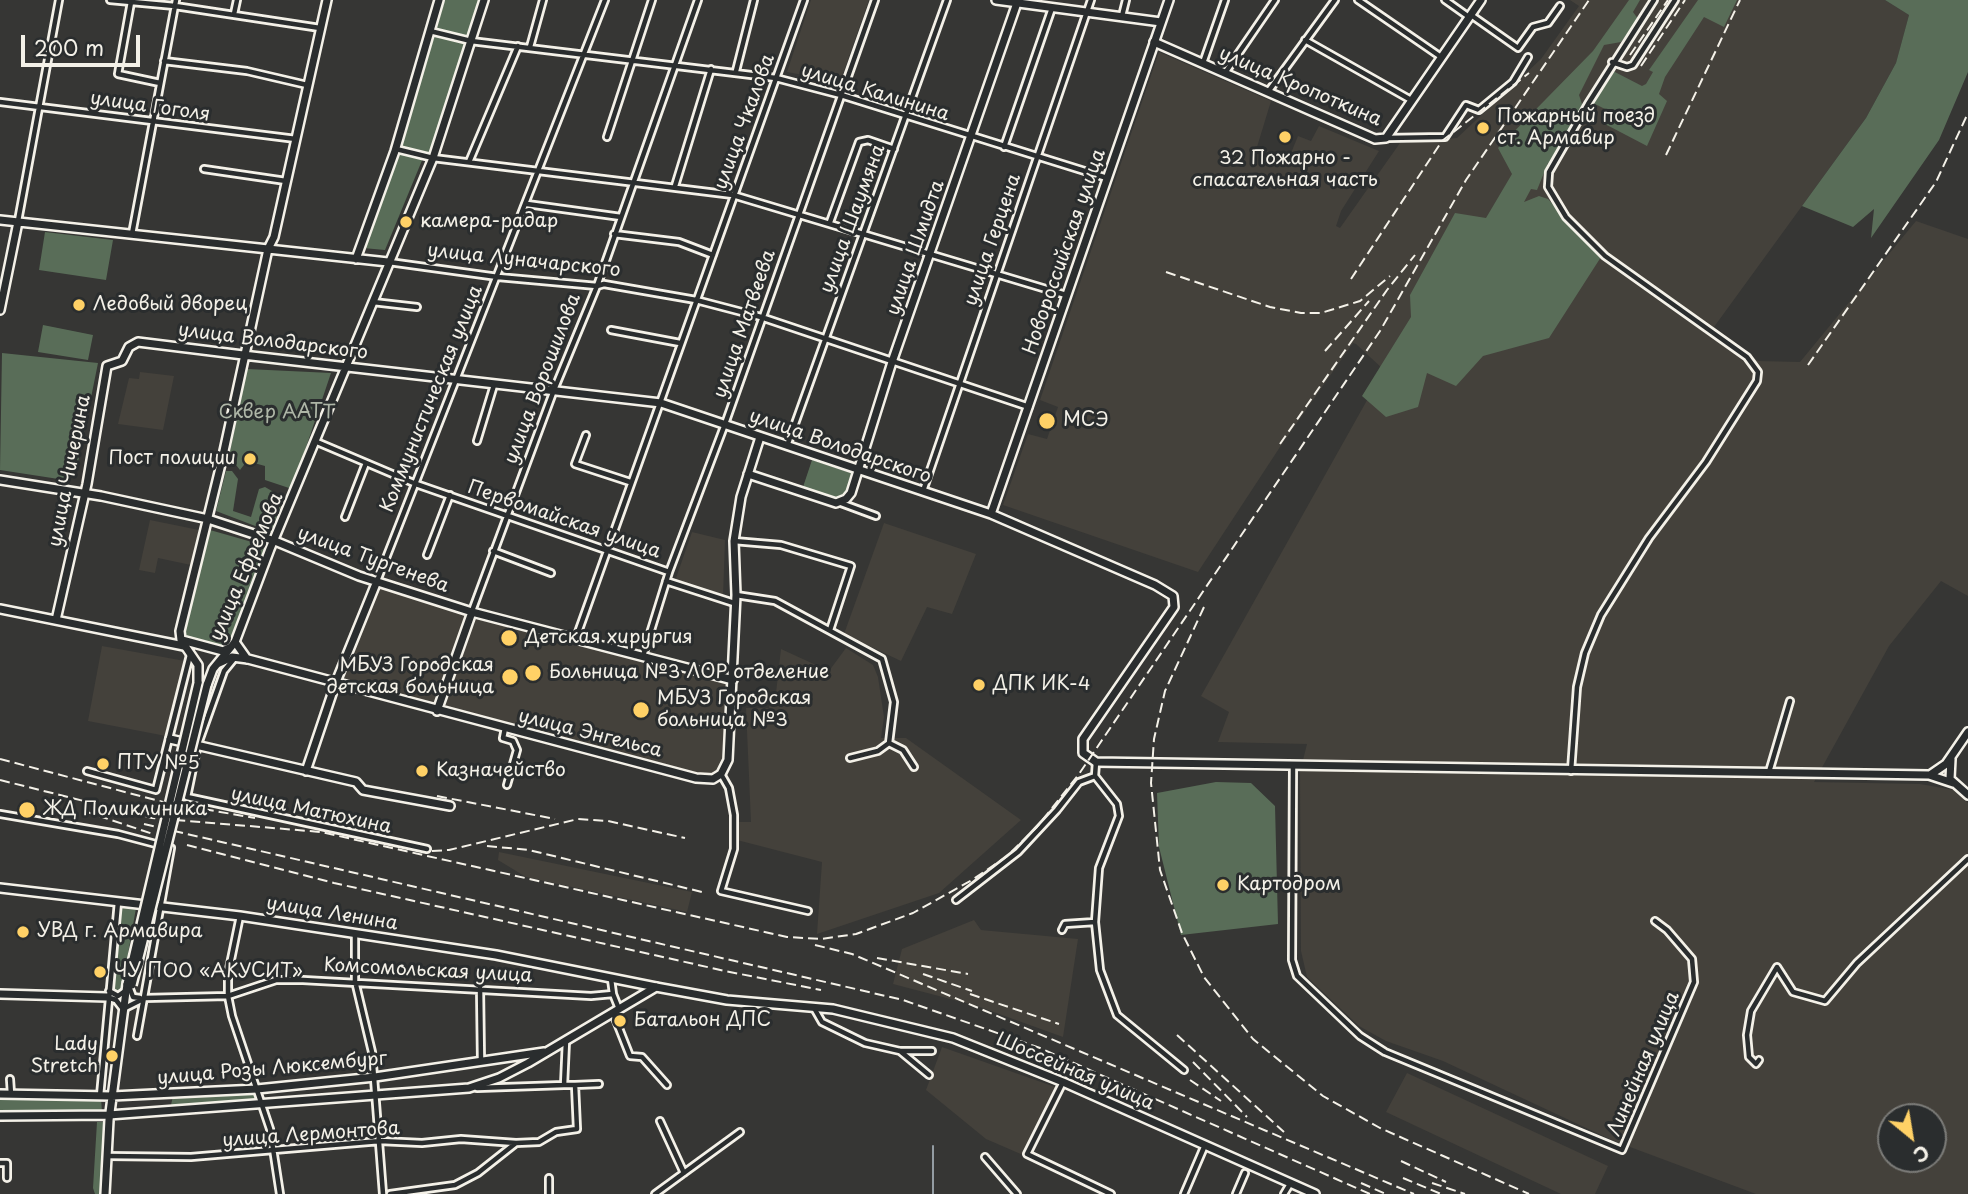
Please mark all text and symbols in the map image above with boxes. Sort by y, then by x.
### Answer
scale bar [24,21,144,65]
text: 200 m [34,31,104,63]
street label: улица Кропоткина [1215,42,1385,132]
street label: улица Чкалова [710,51,780,193]
street label: улица Калинина [798,60,952,126]
street label: улица Гоголя [89,87,211,127]
place label: Пожарный поезд ст. Армавир [1497,106,1655,150]
marker: Пожарный поезд ст. Армавир [1475,120,1491,136]
marker: 32 Пожарно - спасательная часть [1277,129,1293,145]
street label: улица Шаумяна [816,142,890,296]
street label: Новороссийская улица [1019,146,1111,358]
place label: 32 Пожарно - спасательная часть [1192,148,1378,192]
street label: улица Герцена [960,171,1026,309]
street label: улица Шмидта [882,177,950,319]
place label: камера-радар [420,211,558,233]
marker: камера-радар [398,214,414,230]
street label: улица Луначарского [426,240,622,282]
street label: улица Матвеева [709,247,781,401]
street label: Коммунистическая улица [376,282,488,516]
street label: улица Ворошилова [500,290,586,468]
place label: Ледовый дворец [93,294,247,316]
marker: Ледовый дворец [71,297,87,313]
street label: улица Володарского [177,319,369,365]
street label: улица Чичерина [44,393,96,549]
park label: Сквер ААТТ [218,402,336,424]
street label: улица Володарского [746,405,934,489]
place label: МСЭ [1063,410,1109,432]
marker: МСЭ [1037,411,1057,431]
place label: Пост полиции [109,448,236,470]
marker: Пост полиции [242,451,258,467]
street label: Первомайская улица [465,476,663,564]
street label: улица Ефремова [205,489,289,645]
street label: улица Тургенева [294,522,452,598]
place label: Детская хирургия [525,627,693,649]
marker: Детская хирургия [499,628,519,648]
place label: МБУЗ Городская детская больница [327,655,494,699]
place label: Больница №3 ЛОР отделение [549,662,829,684]
marker: Больница №3 ЛОР отделение [523,663,543,683]
marker: МБУЗ Городская детская больница [500,667,520,687]
place label: ДПК ИК-4 [993,674,1091,696]
marker: ДПК ИК-4 [971,677,987,693]
place label: МБУЗ Городская больница №3 [657,688,812,732]
marker: МБУЗ Городская больница №3 [631,700,651,720]
street label: улица Энгельса [516,705,664,763]
place label: ПТУ №5 [117,753,200,775]
marker: ПТУ №5 [95,756,111,772]
place label: Казначейство [436,760,566,782]
marker: Казначейство [414,763,430,779]
street label: улица Матюхина [229,783,393,839]
place label: ЖД Поликлиника [43,799,207,821]
marker: ЖД Поликлиника [17,800,37,820]
place label: Картодром [1237,874,1341,896]
marker: Картодром [1215,877,1231,893]
street label: улица Ленина [265,892,399,936]
place label: УВД г. Армавира [37,921,202,943]
marker: УВД г. Армавира [15,924,31,940]
street label: Комсомольская улица [323,954,533,988]
place label: ЧУ ПОО «АКУСИТ» [114,961,303,983]
marker: ЧУ ПОО «АКУСИТ» [92,964,108,980]
street label: Линейная улица [1603,988,1685,1140]
place label: Батальон ДПС [634,1010,771,1032]
marker: Батальон ДПС [612,1013,628,1029]
street label: Шоссейная улица [993,1028,1157,1116]
place label: Lady Stretch [31,1034,98,1078]
marker: Lady Stretch [104,1048,120,1064]
street label: улица Розы Люксембург [156,1048,388,1090]
north arrow [1877,1103,1947,1173]
street label: улица Лермонтова [222,1117,400,1153]
text: С [1908,1139,1935,1170]

